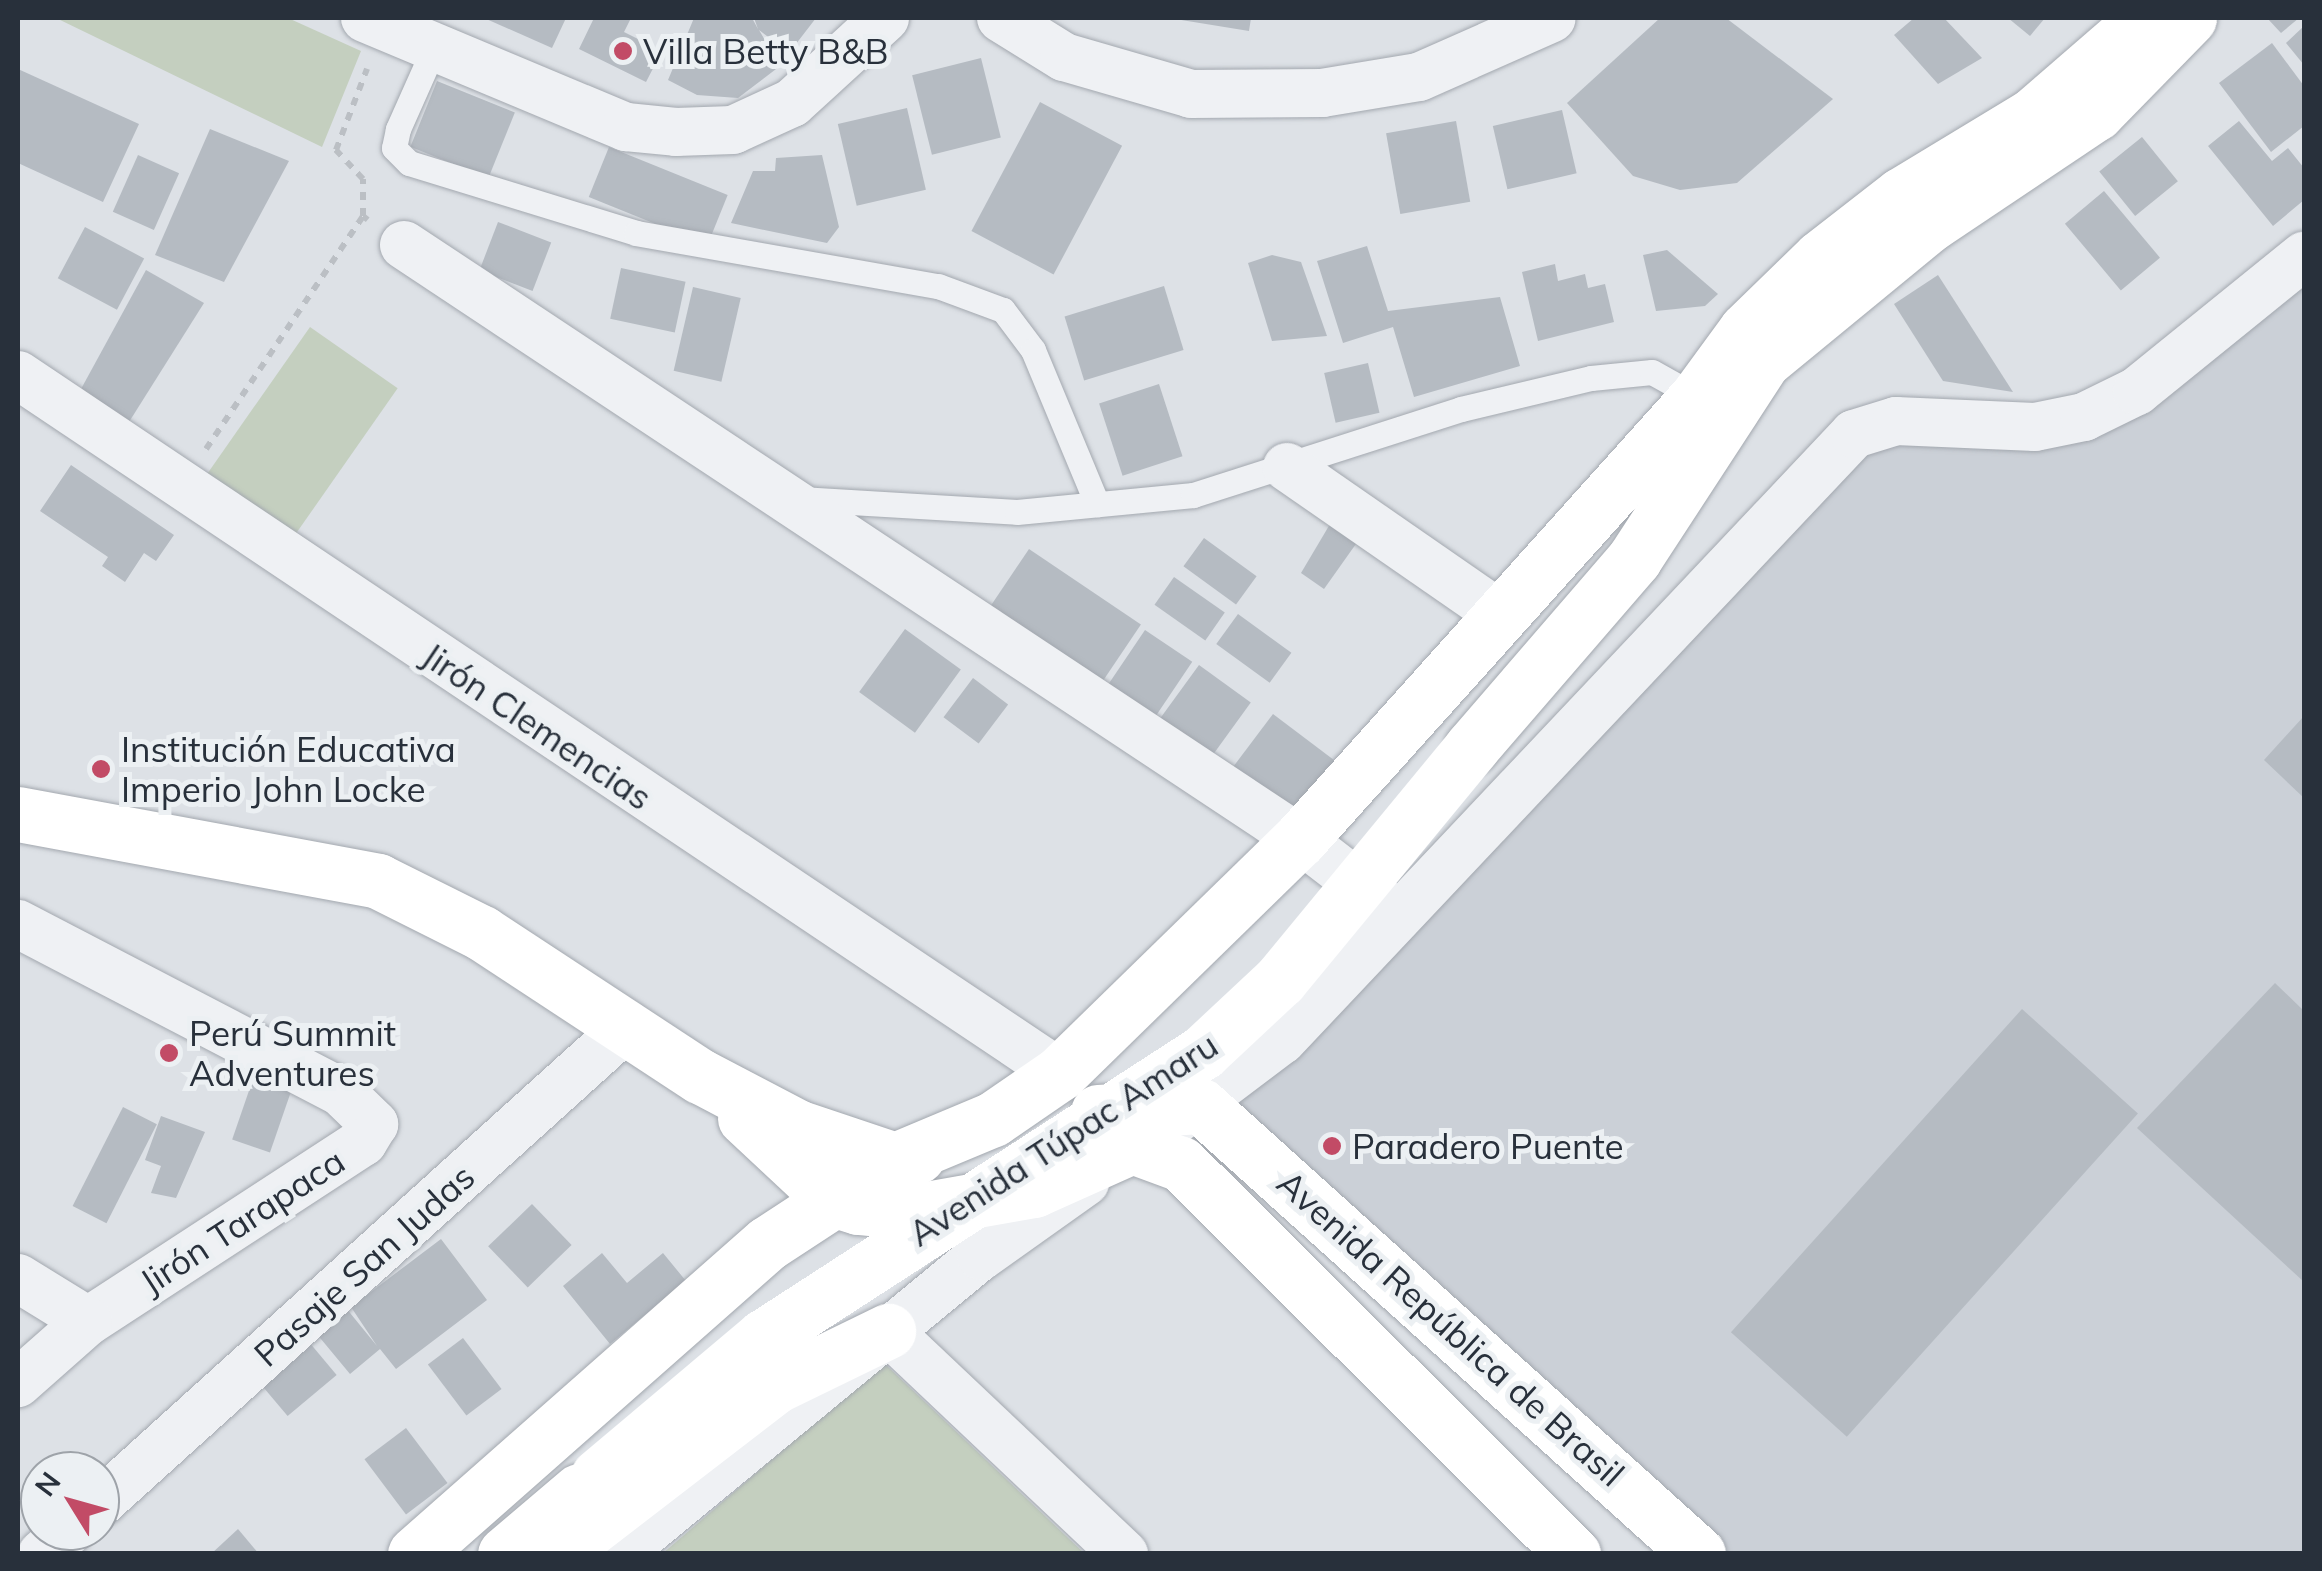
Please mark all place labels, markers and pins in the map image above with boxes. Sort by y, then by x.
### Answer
place label: Villa Betty B&B [643,30,888,72]
marker: Villa Betty B&B [612,40,634,62]
place label: Institución Educativa Imperio John Locke [121,728,456,810]
marker: Institución Educativa Imperio John Locke [90,758,112,780]
place label: Perú Summit Adventures [189,1012,396,1094]
marker: Perú Summit Adventures [158,1042,180,1064]
place label: Paradero Puente [1352,1125,1624,1167]
marker: Paradero Puente [1321,1135,1343,1157]

